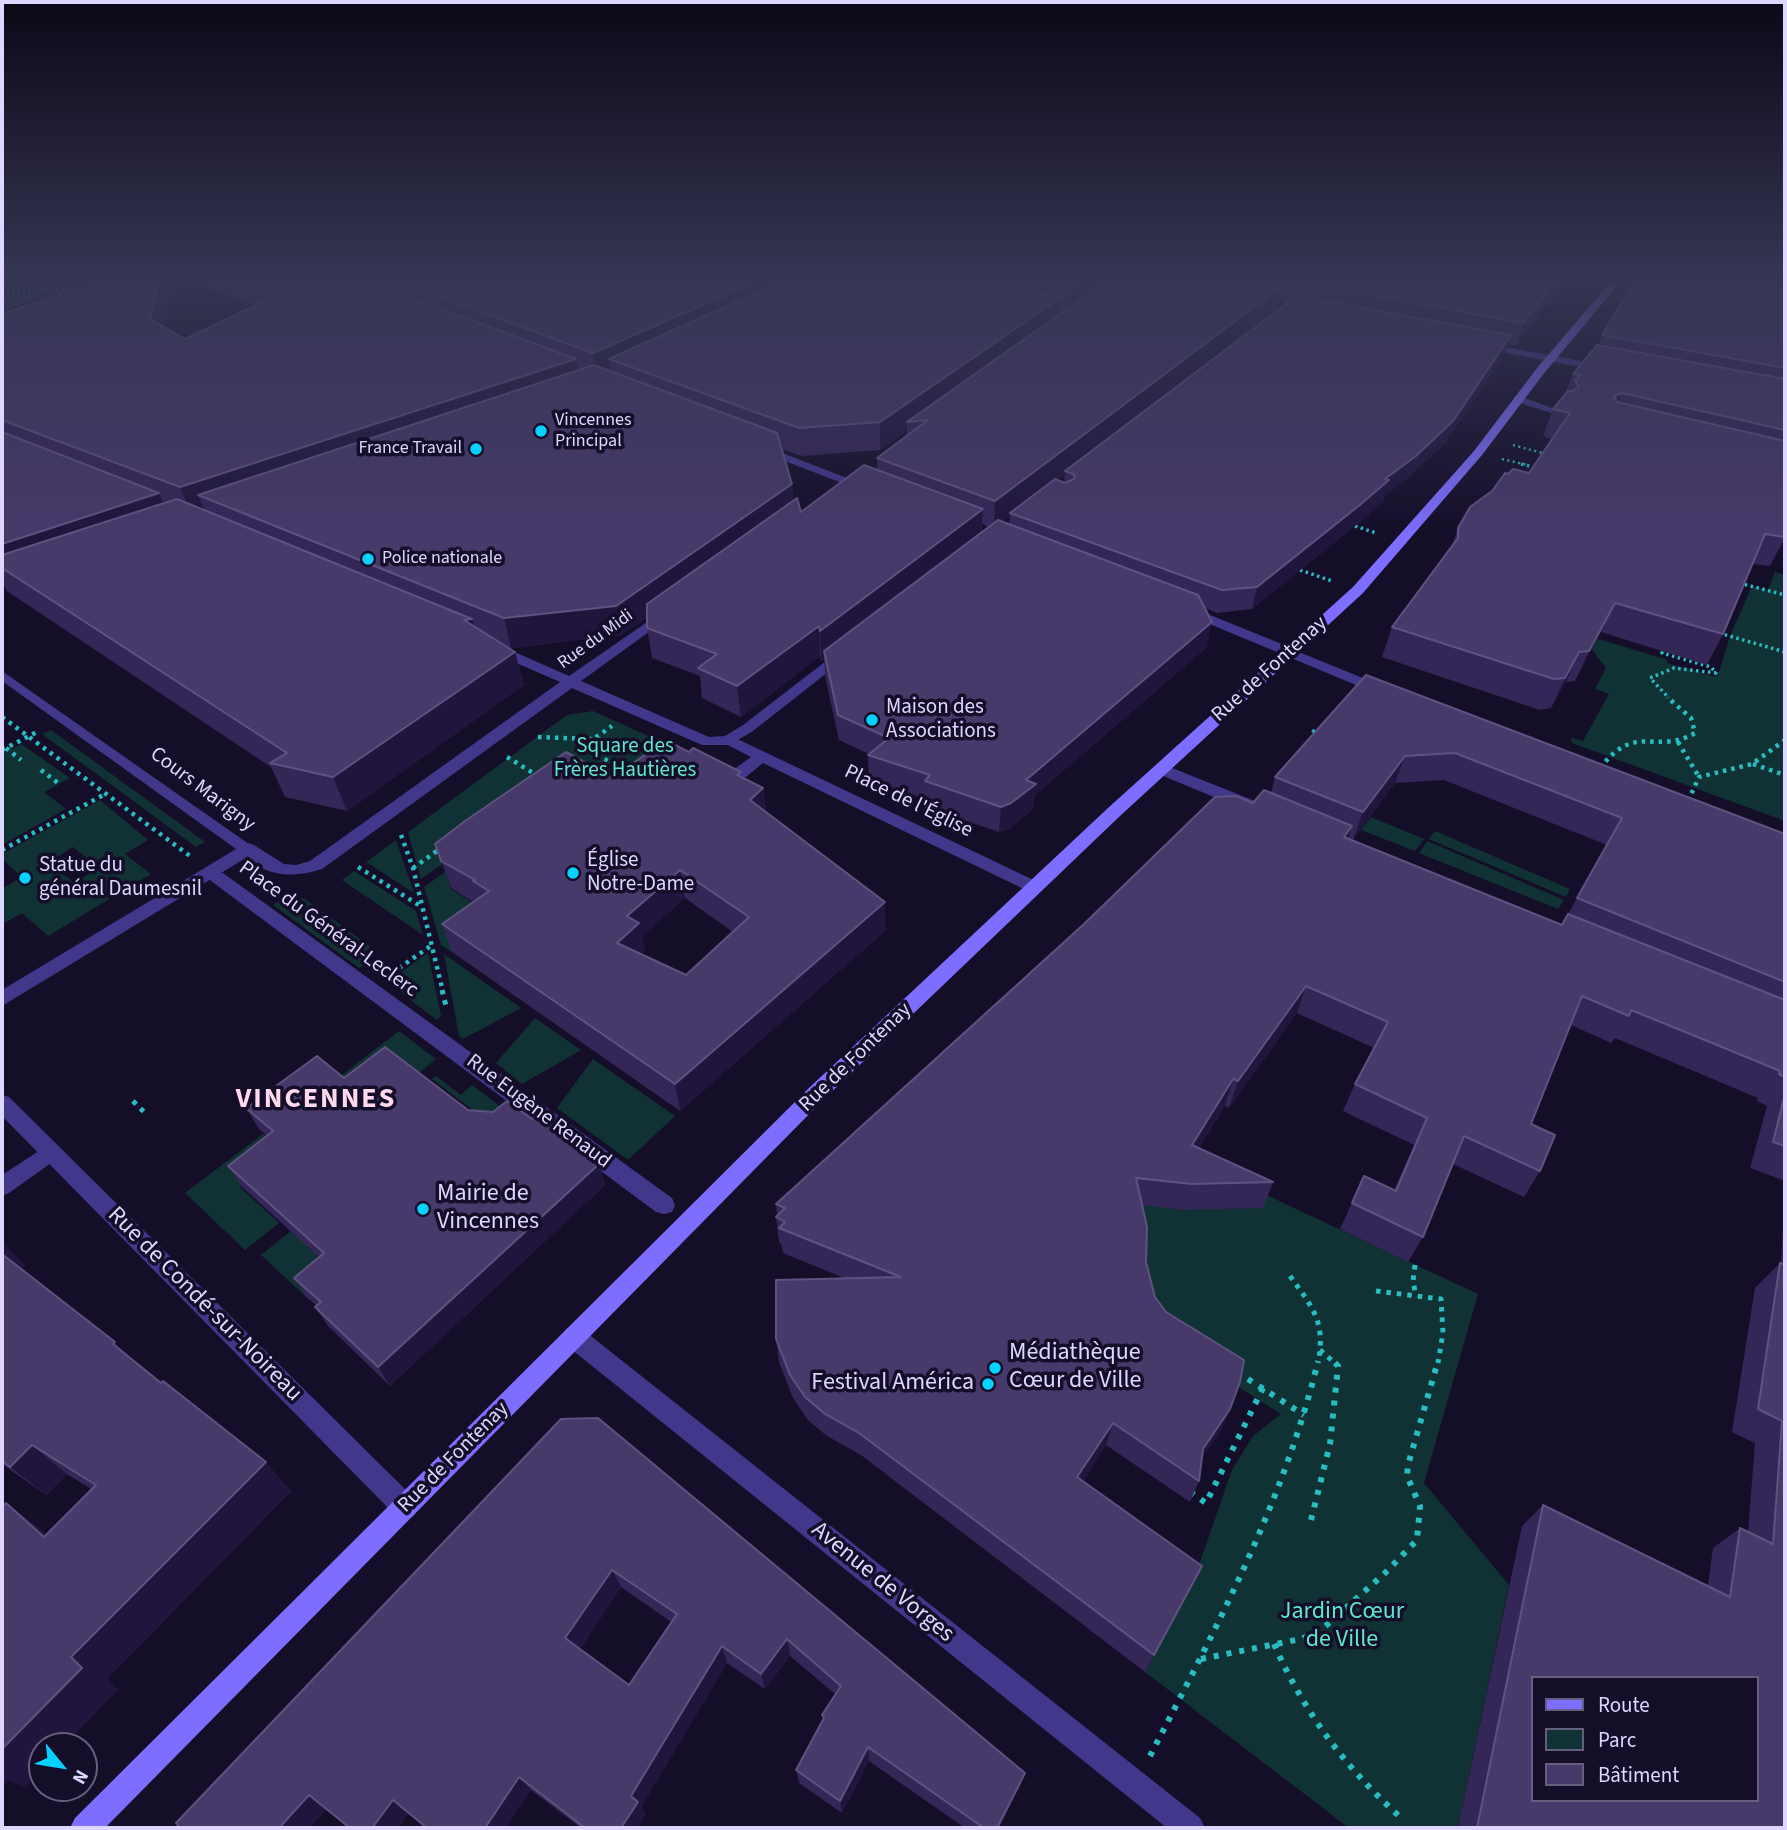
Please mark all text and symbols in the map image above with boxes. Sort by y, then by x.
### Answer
place label: Vincennes Principal [555,410,631,452]
marker: Vincennes Principal [533,423,549,439]
place label: France Travail [359,438,462,460]
marker: France Travail [468,441,484,457]
place label: Police nationale [382,548,502,570]
marker: Police nationale [360,551,376,567]
street label: Rue du Midi [554,605,638,675]
street label: Rue de Fontenay [1207,612,1333,728]
place label: Maison des Associations [886,695,996,745]
marker: Maison des Associations [864,712,880,728]
park label: Square des Frères Hautières [554,734,696,784]
street label: Cours Marigny [144,742,260,838]
street label: Place de l'Église [840,760,976,844]
place label: Église Notre-Dame [587,848,694,898]
place label: Statue du général Daumesnil [39,853,202,903]
street label: Place du Général-Leclerc [233,856,423,1004]
marker: Église Notre-Dame [565,865,581,881]
marker: Statue du général Daumesnil [17,870,33,886]
street label: Rue de Fontenay [795,998,917,1118]
street label: Rue Eugène Renaud [461,1049,615,1175]
district label: VINCENNES [237,1084,395,1118]
place label: Mairie de Vincennes [437,1181,539,1237]
marker: Mairie de Vincennes [415,1201,431,1217]
street label: Rue de Condé-sur-Noireau [101,1202,307,1408]
place label: Médiathèque Cœur de Ville [1009,1340,1141,1396]
marker: Médiathèque Cœur de Ville [987,1360,1003,1376]
place label: Festival América [811,1370,974,1398]
marker: Festival América [980,1376,996,1392]
street label: Rue de Fontenay [393,1397,515,1519]
street label: Avenue de Vorges [805,1517,959,1649]
park label: Jardin Cœur de Ville [1280,1599,1404,1655]
legend [1532,1676,1759,1802]
text: Route [1598,1690,1650,1720]
text: Parc [1598,1725,1636,1755]
north arrow [28,1732,98,1802]
text: Bâtiment [1598,1760,1679,1790]
text: N [65,1765,95,1789]

